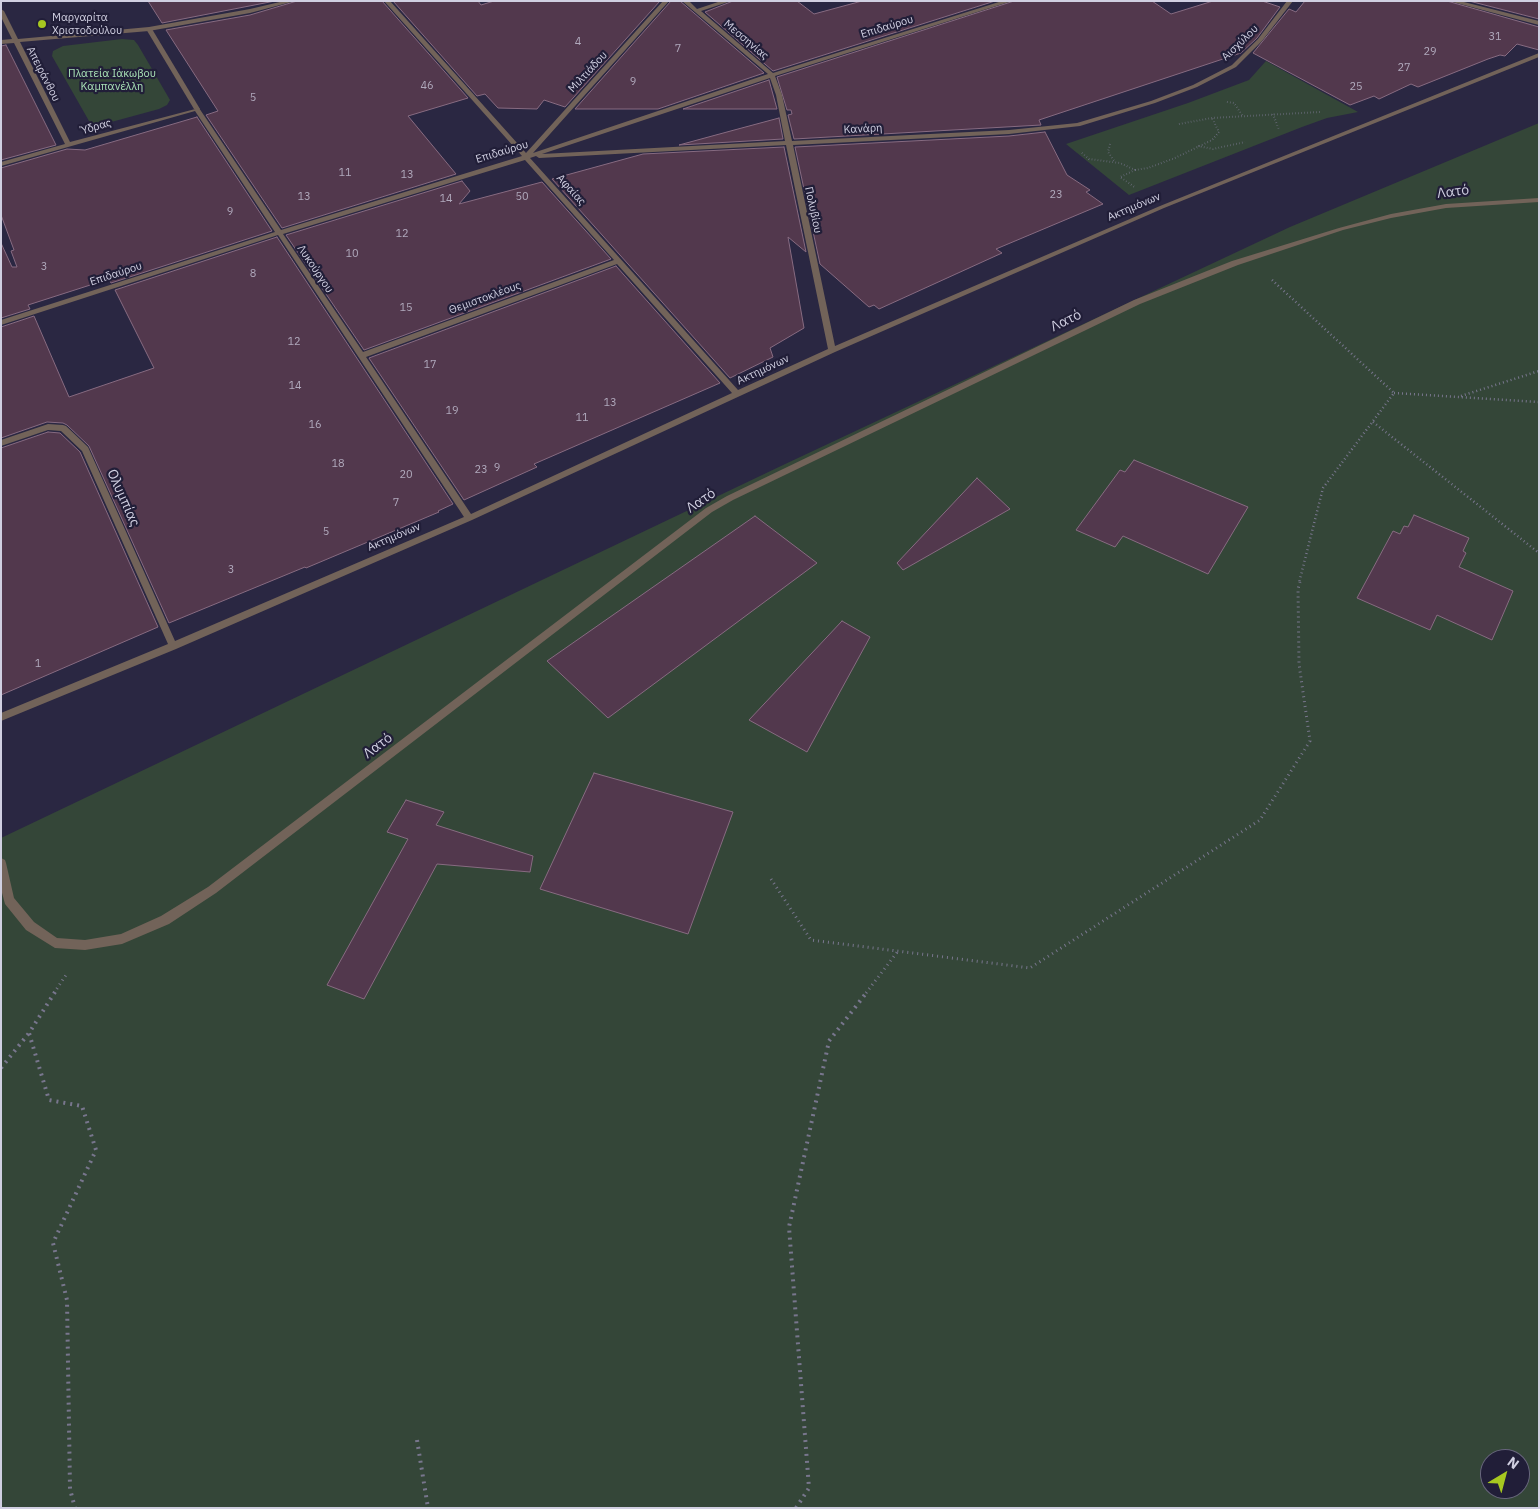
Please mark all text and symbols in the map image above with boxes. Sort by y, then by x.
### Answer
place label: Μαργαρίτα Χριστοδούλου [52,11,122,37]
street label: Επιδαύρου [859,13,915,41]
street label: Μεσσηνίας [721,17,771,63]
marker: Μαργαρίτα Χριστοδούλου [36,18,48,30]
street label: Αισχύλου [1219,22,1261,64]
house number: 31 [1488,30,1502,44]
house number: 4 [575,35,581,49]
house number: 7 [675,42,681,56]
street label: Απειράνθου [23,44,63,104]
house number: 29 [1423,45,1437,59]
street label: Μιλτιάδου [566,49,610,95]
house number: 27 [1397,61,1411,75]
park label: Πλατεία Ιάκωβου Καμπανέλλη [68,67,156,93]
house number: 9 [630,75,636,89]
house number: 46 [420,79,434,93]
house number: 25 [1349,80,1363,94]
house number: 5 [250,91,256,105]
street label: Ύδρας [79,116,113,138]
street label: Κανάρη [843,121,883,137]
street label: Επιδαύρου [474,138,530,166]
house number: 11 [338,166,352,180]
house number: 13 [400,168,414,182]
street label: Αφαίας [554,172,588,208]
street label: Λατό [1436,182,1470,202]
street label: Πολυβίου [802,185,824,235]
house number: 23 [1049,188,1063,202]
house number: 13 [297,190,311,204]
house number: 50 [515,190,529,204]
street label: Ακτημόνων [1106,190,1162,224]
house number: 14 [439,192,453,206]
house number: 9 [227,205,233,219]
house number: 12 [395,227,409,241]
street label: Λυκούργου [294,242,336,296]
house number: 10 [345,247,359,261]
street label: Επιδαύρου [88,259,144,289]
house number: 3 [41,260,47,274]
house number: 8 [250,267,256,281]
street label: Θεμιστοκλέους [447,279,523,317]
house number: 15 [399,301,413,315]
street label: Λατό [1048,306,1084,336]
house number: 12 [287,335,301,349]
street label: Ακτημόνων [735,352,791,388]
house number: 17 [423,358,437,372]
house number: 14 [288,379,302,393]
house number: 13 [603,396,617,410]
house number: 19 [445,404,459,418]
house number: 11 [575,411,589,425]
house number: 16 [308,418,322,432]
house number: 18 [331,457,345,471]
house number: 9 [494,461,500,475]
house number: 23 [474,463,488,477]
street label: Ολυμπίας [103,467,143,529]
house number: 20 [399,468,413,482]
street label: Λατό [683,485,719,517]
house number: 7 [393,496,399,510]
street label: Ακτημόνων [366,520,422,554]
house number: 5 [323,525,329,539]
house number: 3 [228,563,234,577]
house number: 1 [35,657,41,671]
street label: Λατό [360,730,396,762]
north arrow [1480,1449,1530,1499]
text: N [1504,1453,1523,1473]

